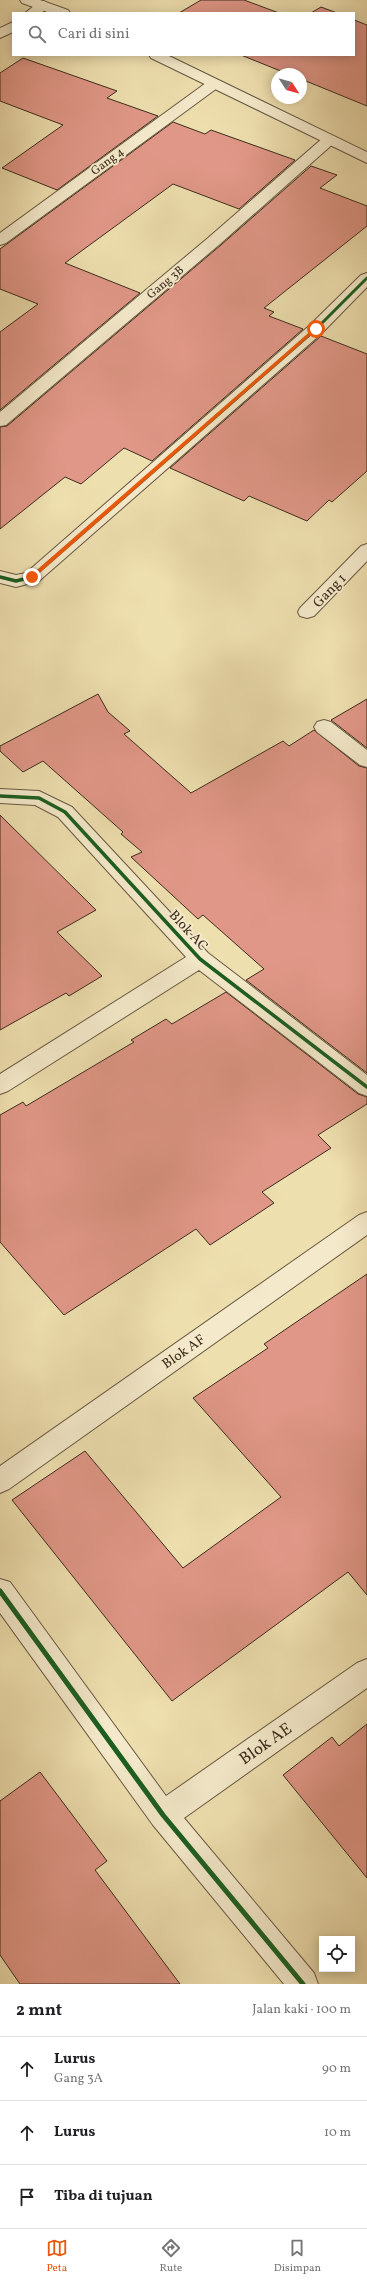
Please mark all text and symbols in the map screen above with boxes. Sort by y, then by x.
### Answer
search box [12,12,355,56]
icon: search [26,23,48,45]
text: Cari di sini [58,24,129,45]
north arrow [271,68,307,104]
street label: Gang 4 [88,144,127,180]
street label: Gang 3B [144,262,188,303]
route start [307,320,325,338]
route end [23,568,41,586]
street label: Gang 1 [309,570,351,612]
street label: Blok AC [164,906,212,956]
street label: Blok AF [159,1330,209,1374]
street label: Blok AE [235,1718,297,1771]
map controls [319,1936,355,1972]
button: locate [319,1936,355,1972]
text: 2 mnt [16,1999,62,2022]
text: Jalan kaki · 100 m [252,2001,351,2019]
text: Lurus [54,2049,95,2070]
icon: ahead [16,2058,38,2080]
text: 90 m [322,2060,351,2078]
text: Gang 3A [54,2070,103,2088]
icon: ahead [16,2122,38,2144]
text: Lurus [54,2122,95,2143]
text: 10 m [324,2124,351,2142]
icon: arrive [16,2186,38,2208]
text: Tiba di tujuan [54,2186,153,2207]
tab: Peta [46,2237,68,2276]
tab: Rute [159,2237,182,2276]
tab: Disimpan [274,2237,321,2276]

